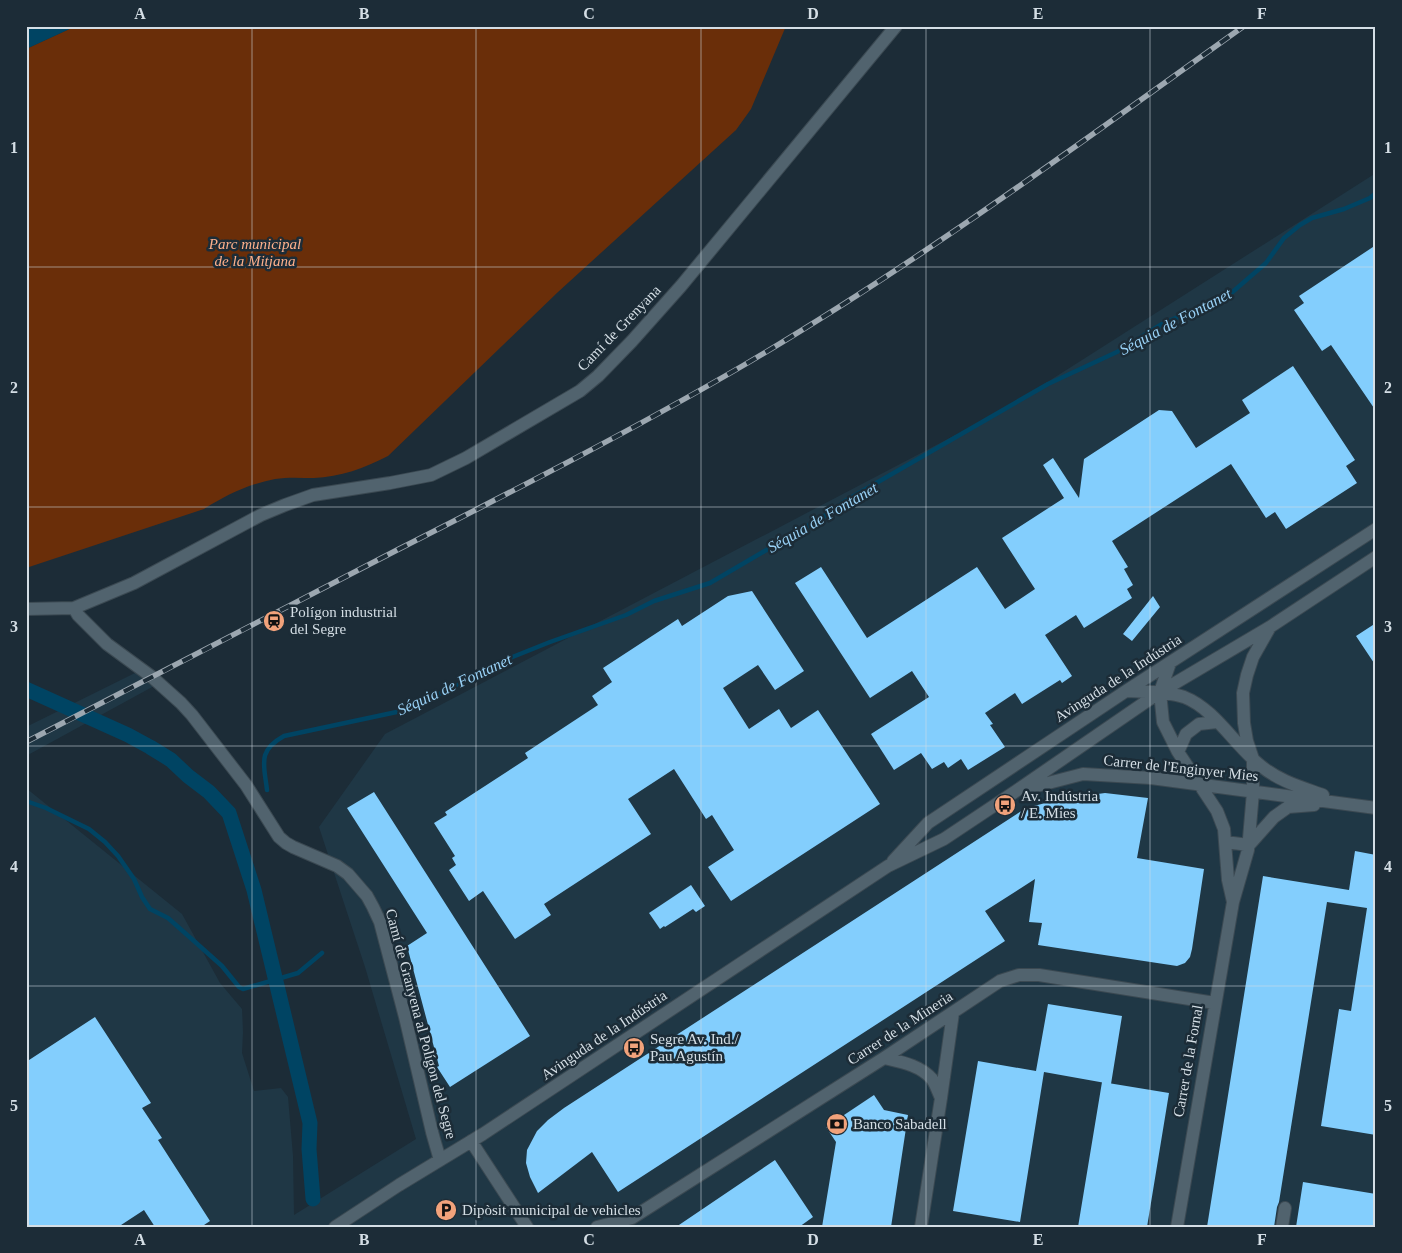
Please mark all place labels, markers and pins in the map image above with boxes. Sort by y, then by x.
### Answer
place label: Polígon industrial del Segre [290,604,397,637]
station icon: Polígon industrial del Segre [262,609,286,633]
place label: Av. Indústria / E. Mies [1021,788,1098,821]
bus stop icon: Av. Indústria / E. Mies [993,793,1017,817]
place label: Segre Av. Ind./ Pau Agustín [650,1031,740,1064]
bus stop icon: Segre Av. Ind./ Pau Agustín [622,1036,646,1060]
bank icon: Banco Sabadell [825,1112,849,1136]
place label: Banco Sabadell [853,1116,947,1132]
parking icon: Dipòsit municipal de vehicles [434,1198,458,1222]
place label: Dipòsit municipal de vehicles [462,1202,641,1218]

